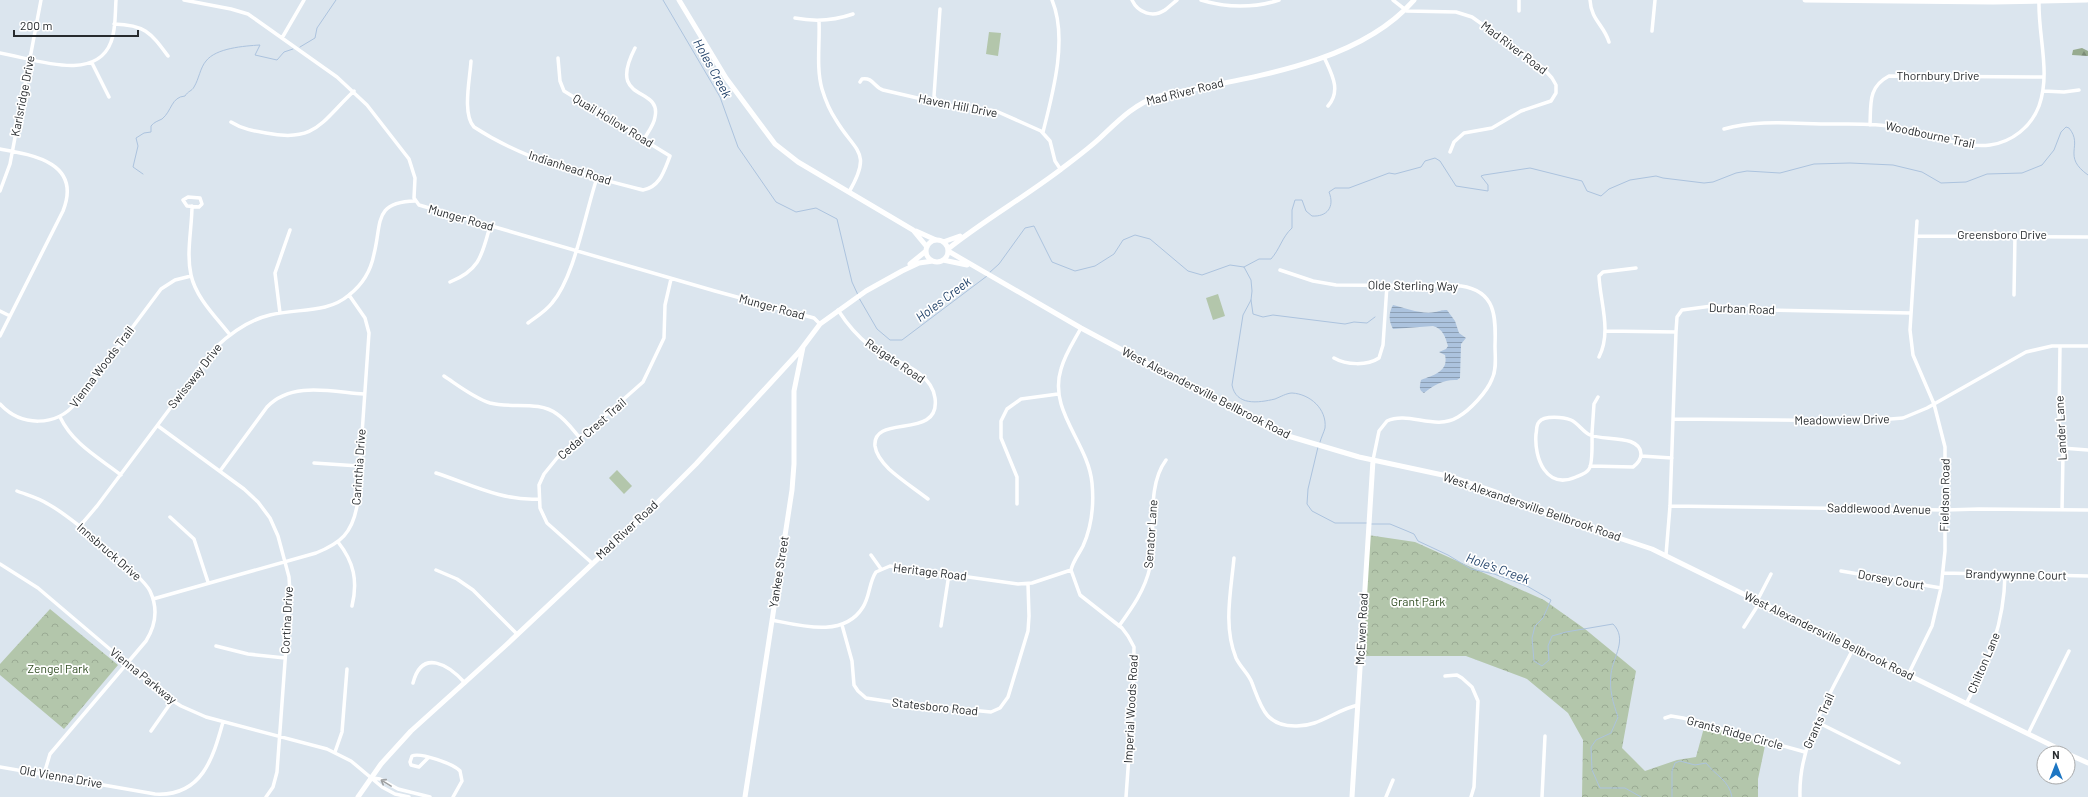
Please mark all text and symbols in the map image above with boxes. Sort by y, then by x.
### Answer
scale bar [14,12,138,38]
text: 200 m [20,18,52,32]
street label: Mad River Road [1479,18,1550,77]
water label: Holes Creek [690,36,736,101]
street label: Karlsridge Drive [7,54,37,138]
street label: Thornbury Drive [1897,68,1979,82]
street label: Mad River Road [1145,75,1225,107]
street label: Haven Hill Drive [917,90,999,120]
street label: Quail Hollow Road [571,91,656,150]
street label: Woodbourne Trail [1884,118,1976,150]
street label: Indianhead Road [527,147,613,187]
street label: Munger Road [427,201,496,233]
street label: Greensboro Drive [1957,227,2047,241]
water label: Holes Creek [912,273,974,325]
street label: Olde Sterling Way [1368,277,1459,293]
street label: Munger Road [738,291,807,322]
street label: Durban Road [1709,300,1775,316]
street label: Vienna Woods Trail [66,323,136,410]
street label: Reigate Road [863,335,928,385]
street label: Swissway Drive [164,340,224,411]
street label: West Alexandersville Bellbrook Road [1120,343,1293,441]
street label: Cedar Crest Trail [554,395,628,462]
street label: Lander Lane [2051,395,2069,461]
street label: Meadowview Drive [1794,411,1890,427]
street label: Carinthia Drive [348,428,368,506]
street label: Fieldson Road [1936,458,1952,532]
street label: West Alexandersville Bellbrook Road [1441,469,1623,543]
street label: Mad River Road [593,497,660,561]
street label: Senator Lane [1141,499,1159,569]
street label: Saddlewood Avenue [1827,500,1931,516]
street label: Innsbruck Drive [75,520,145,583]
street label: Yankee Street [765,535,791,609]
water label: Hole's Creek [1464,549,1533,587]
street label: Heritage Road [893,560,968,582]
street label: Dorsey Court [1857,566,1926,592]
street label: Brandywynne Court [1965,566,2067,582]
street label: Cortina Drive [277,586,295,654]
street label: West Alexandersville Bellbrook Road [1742,588,1917,682]
street label: McEwen Road [1352,592,1370,665]
park label: Grant Park [1391,594,1445,608]
street label: Chilton Lane [1964,630,2002,695]
street label: Vienna Parkway [107,644,180,707]
street label: Imperial Woods Road [1120,654,1140,764]
park label: Zengel Park [27,661,89,675]
street label: Grants Trail [1800,691,1837,751]
street label: Statesboro Road [891,695,979,717]
street label: Grants Ridge Circle [1686,712,1785,752]
north arrow [2036,745,2076,785]
text: N [2052,748,2060,761]
street label: Old Vienna Drive [19,762,104,790]
one-way arrow [380,778,392,786]

